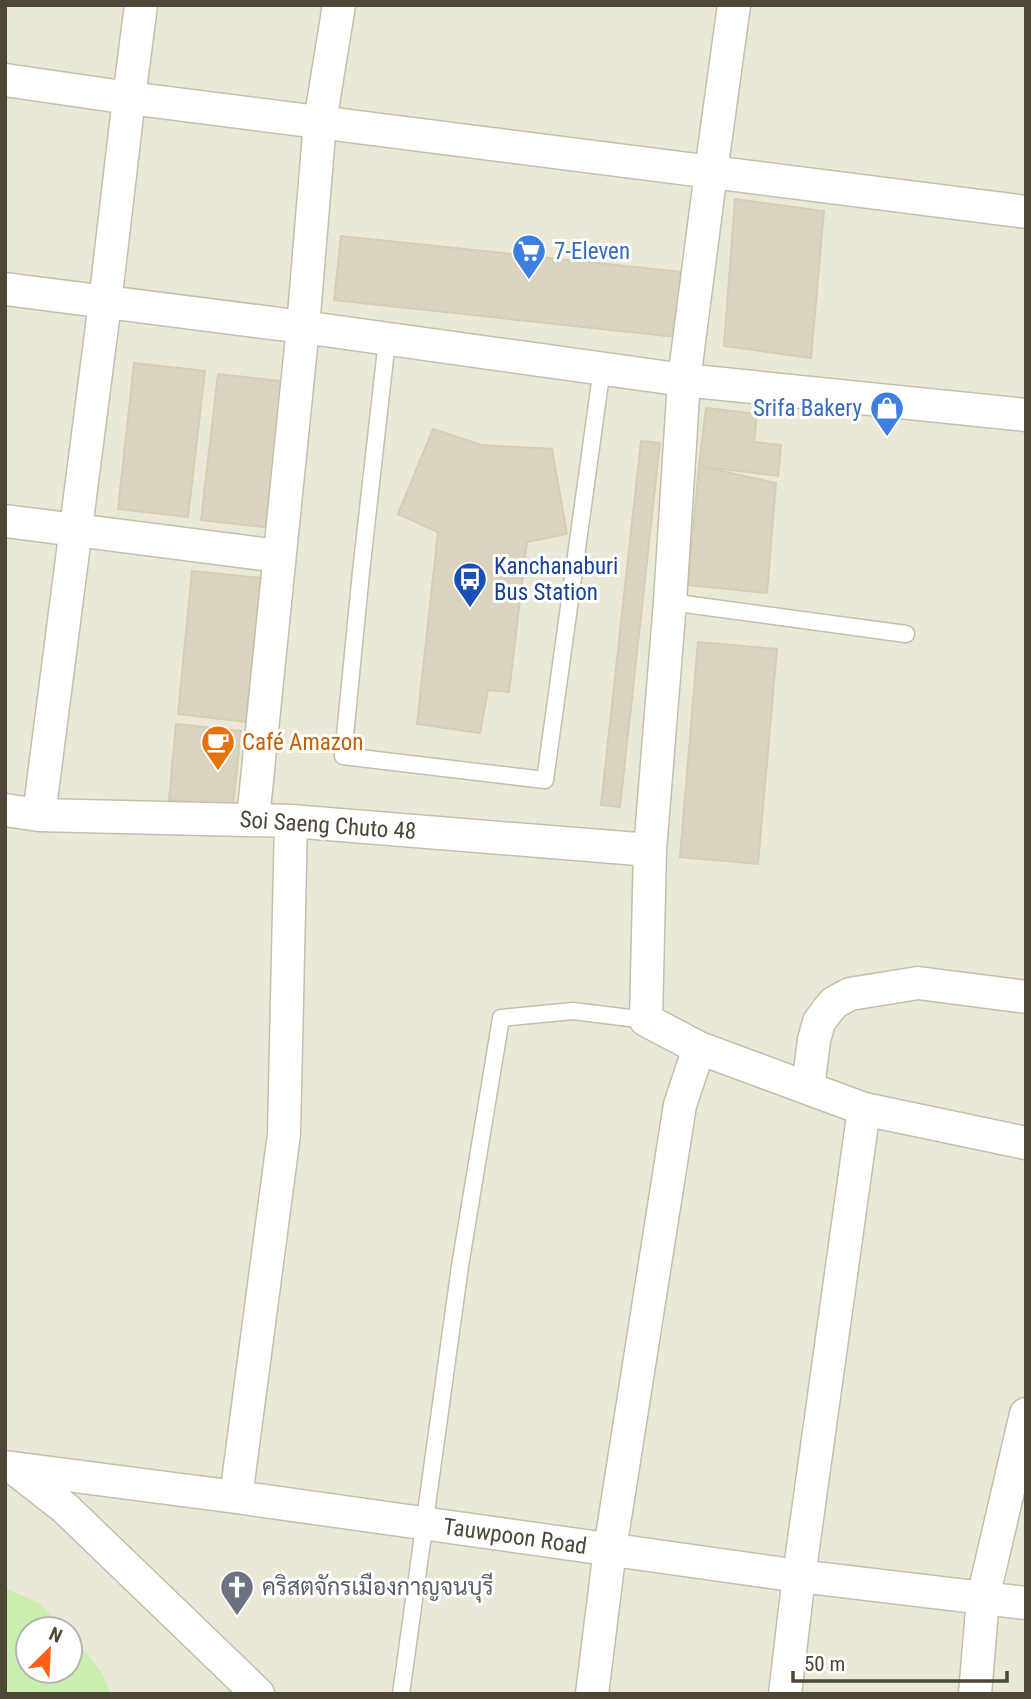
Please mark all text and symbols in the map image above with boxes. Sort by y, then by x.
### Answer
supermarket icon: 7-Eleven [510,232,548,281]
place label: 7-Eleven [554,238,630,265]
shop icon: Srifa Bakery [868,389,906,438]
place label: Srifa Bakery [753,395,862,422]
place label: Kanchanaburi Bus Station [494,553,618,606]
bus stop icon: Kanchanaburi Bus Station [451,560,489,609]
cafe icon: Café Amazon [199,723,237,772]
place label: Café Amazon [242,729,363,756]
street label: Soi Saeng Chuto 48 [239,806,417,845]
street label: Tauwpoon Road [441,1513,589,1560]
church icon: คริสตจักรเมืองกาญจนบุรี [218,1568,256,1617]
place label: คริสตจักรเมืองกาญจนบุรี [262,1572,494,1603]
north arrow [14,1615,84,1685]
text: N [46,1622,66,1648]
scale bar [793,1640,1006,1684]
text: 50 m [804,1652,845,1676]

